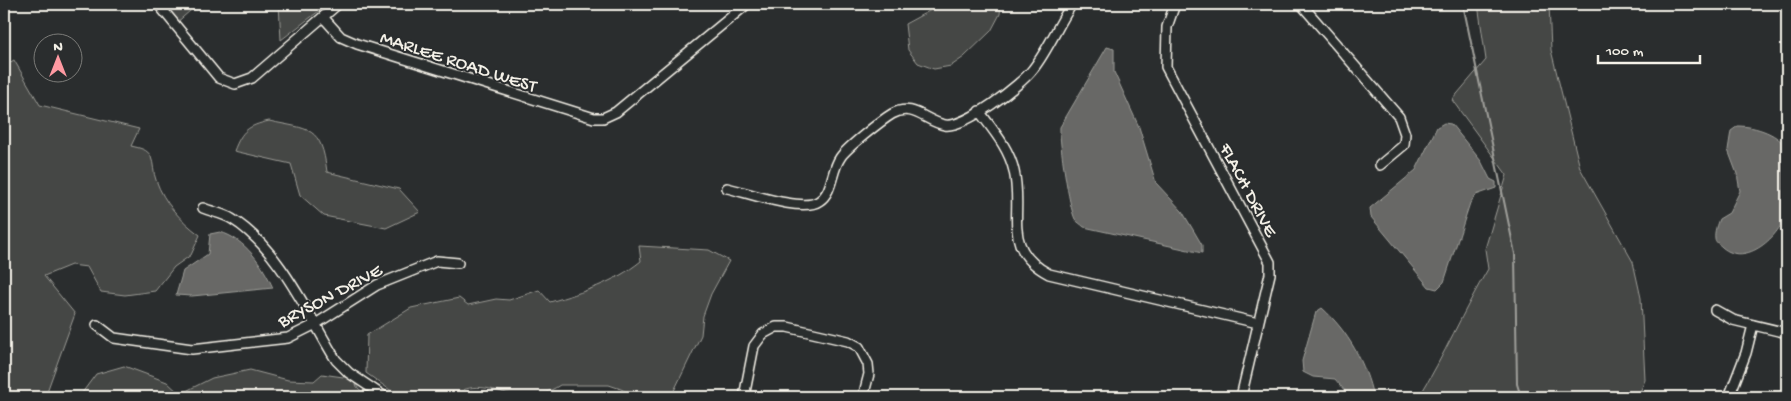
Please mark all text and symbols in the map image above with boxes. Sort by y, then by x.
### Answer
street label: MARLEE ROAD WEST [377,27,540,100]
north arrow [32,32,82,82]
scale bar [1598,32,1701,64]
text: N [53,39,63,56]
text: 100 m [1605,43,1644,61]
street label: FLACH DRIVE [1212,139,1282,242]
street label: BRYSON DRIVE [274,259,388,335]

